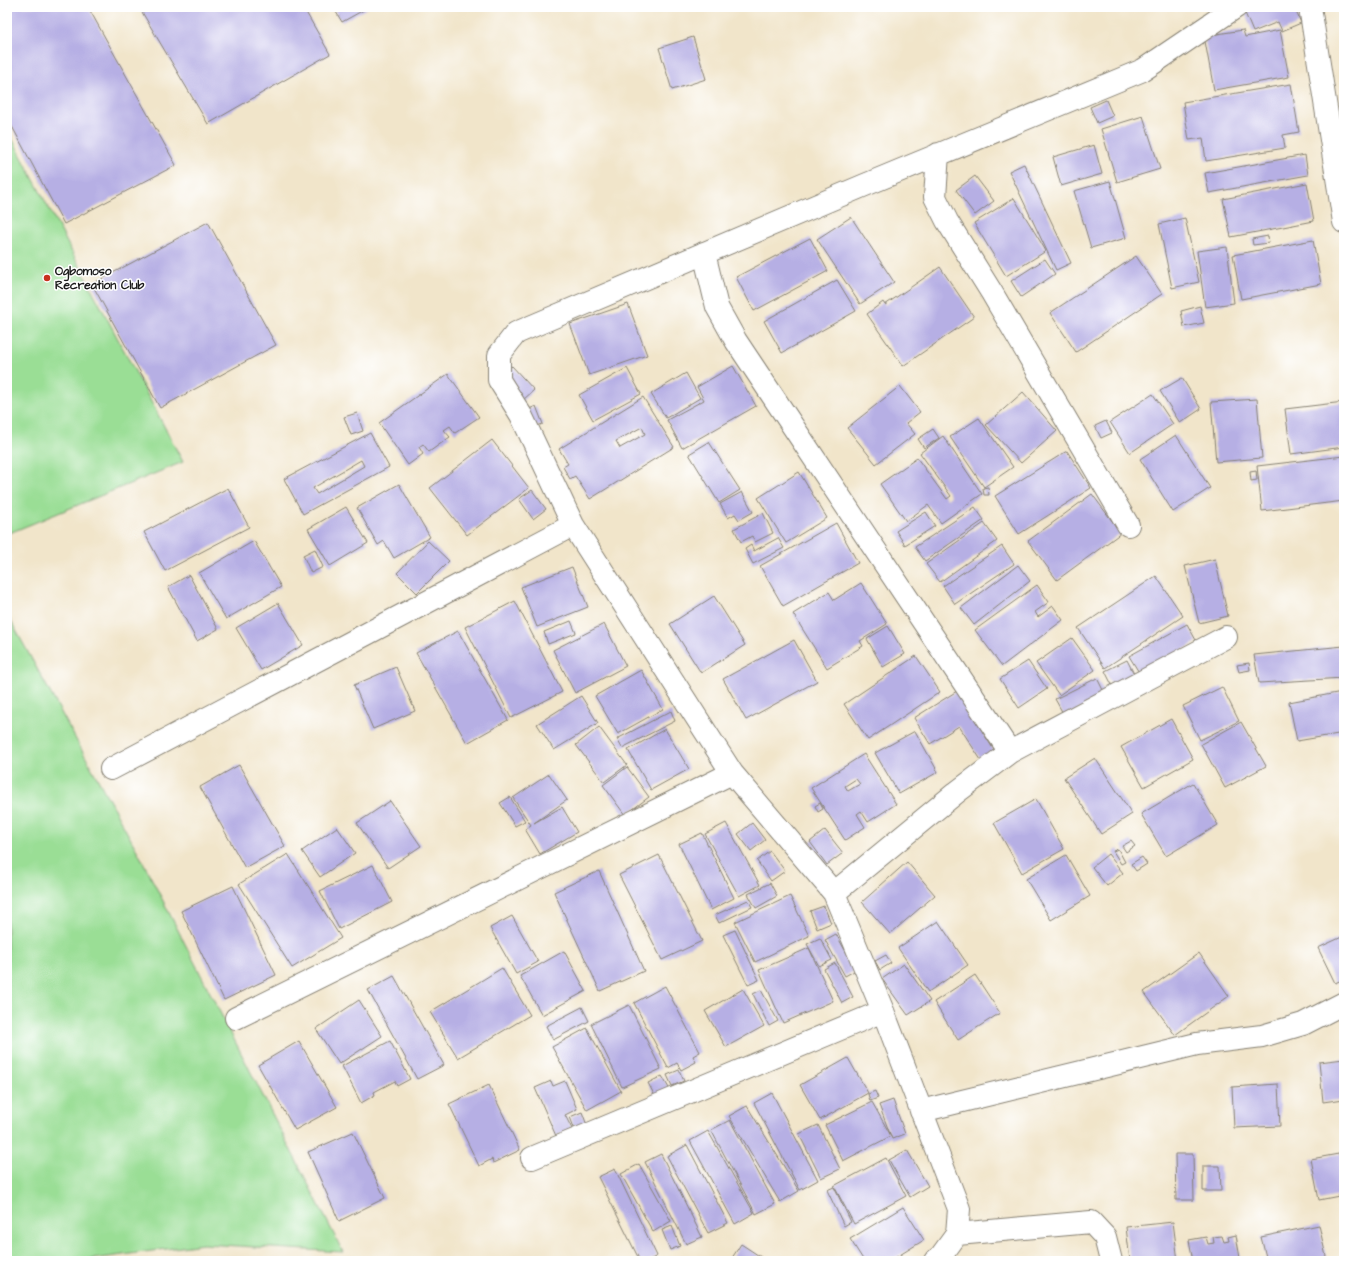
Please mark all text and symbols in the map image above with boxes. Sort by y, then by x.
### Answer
place label: Ogbomoso Recreation Club [55,263,145,294]
marker: Ogbomoso Recreation Club [42,273,52,283]

